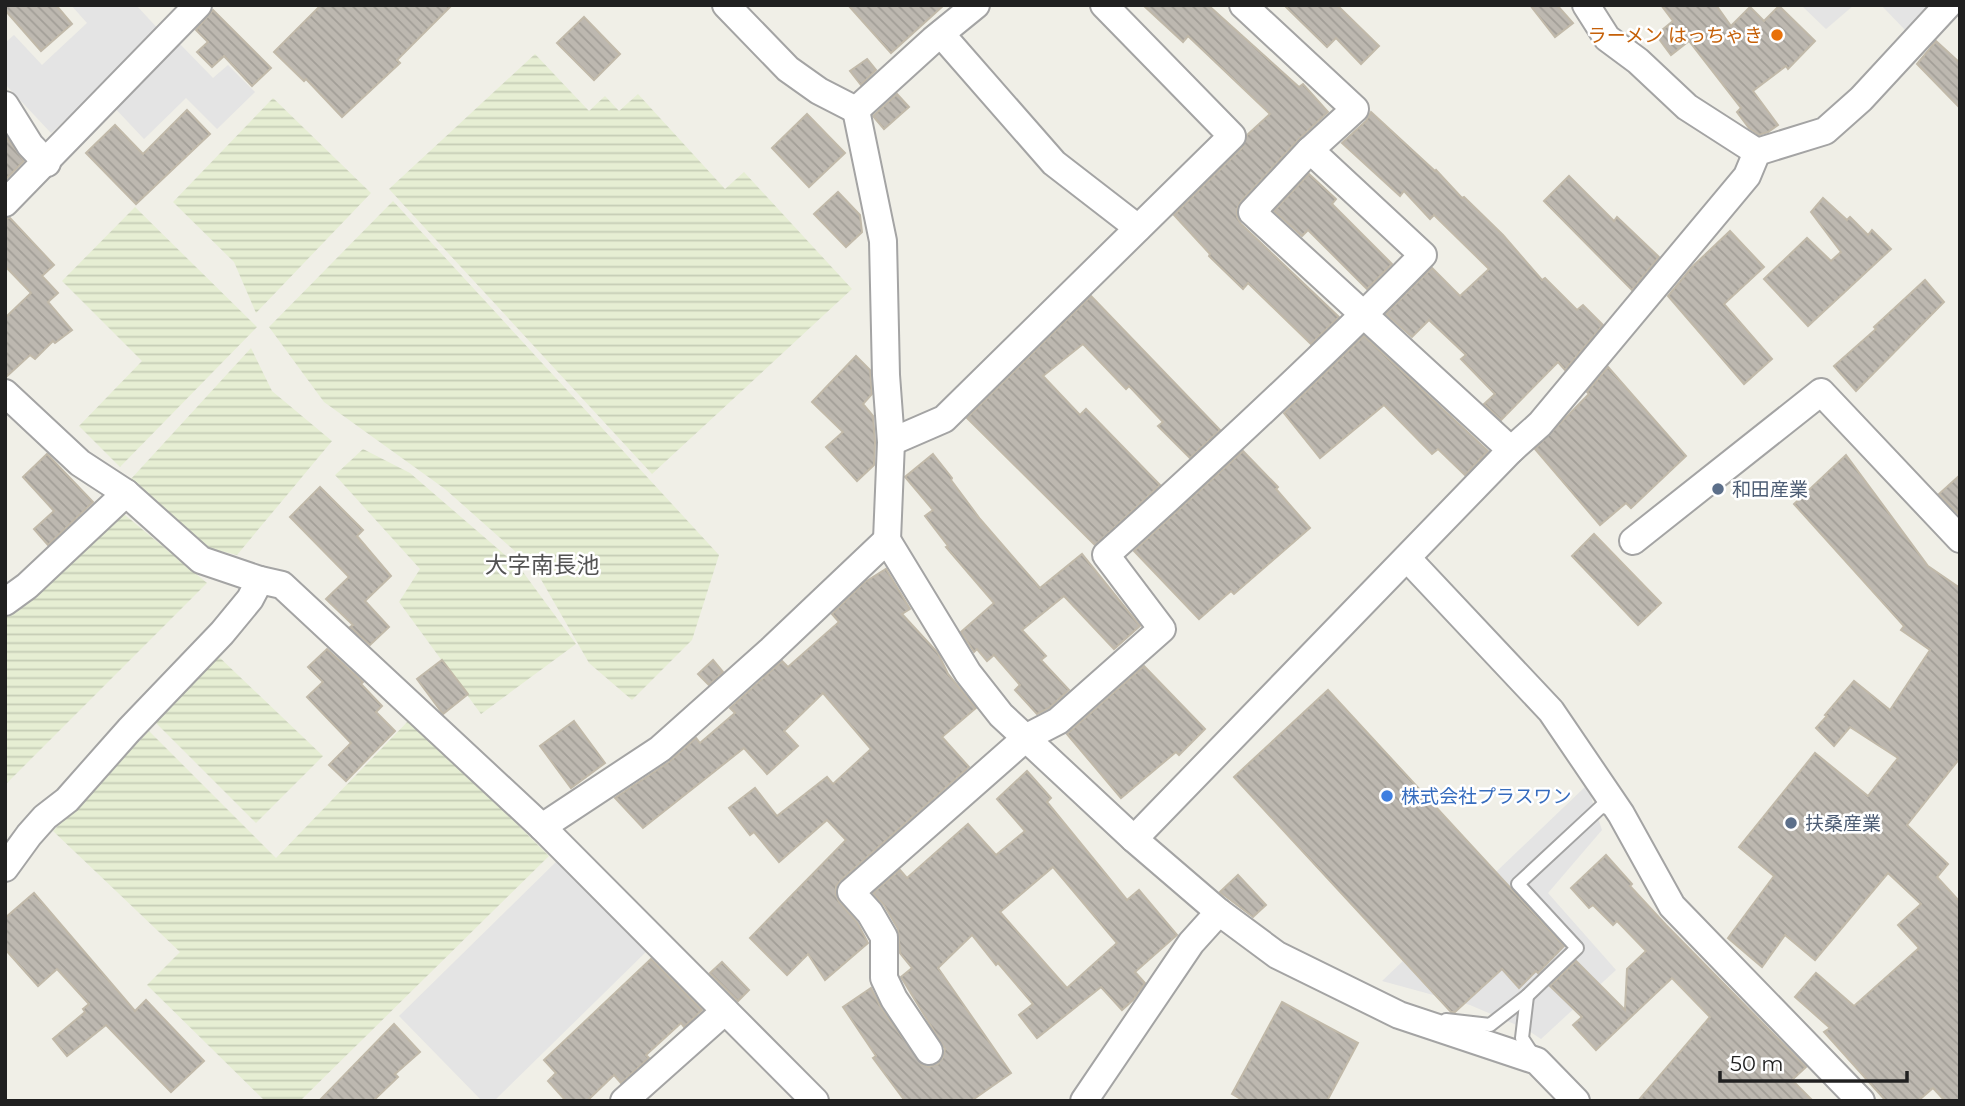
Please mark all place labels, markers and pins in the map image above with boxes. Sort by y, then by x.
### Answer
place label: ラーメン はっちゃき [1588,24,1763,47]
marker: ラーメン はっちゃき [1769,27,1785,43]
place label: 和田産業 [1732,478,1808,501]
marker: 和田産業 [1710,481,1726,497]
place label: 株式会社プラスワン [1401,785,1572,808]
marker: 株式会社プラスワン [1379,788,1395,804]
place label: 扶桑産業 [1805,812,1881,835]
marker: 扶桑産業 [1783,815,1799,831]

